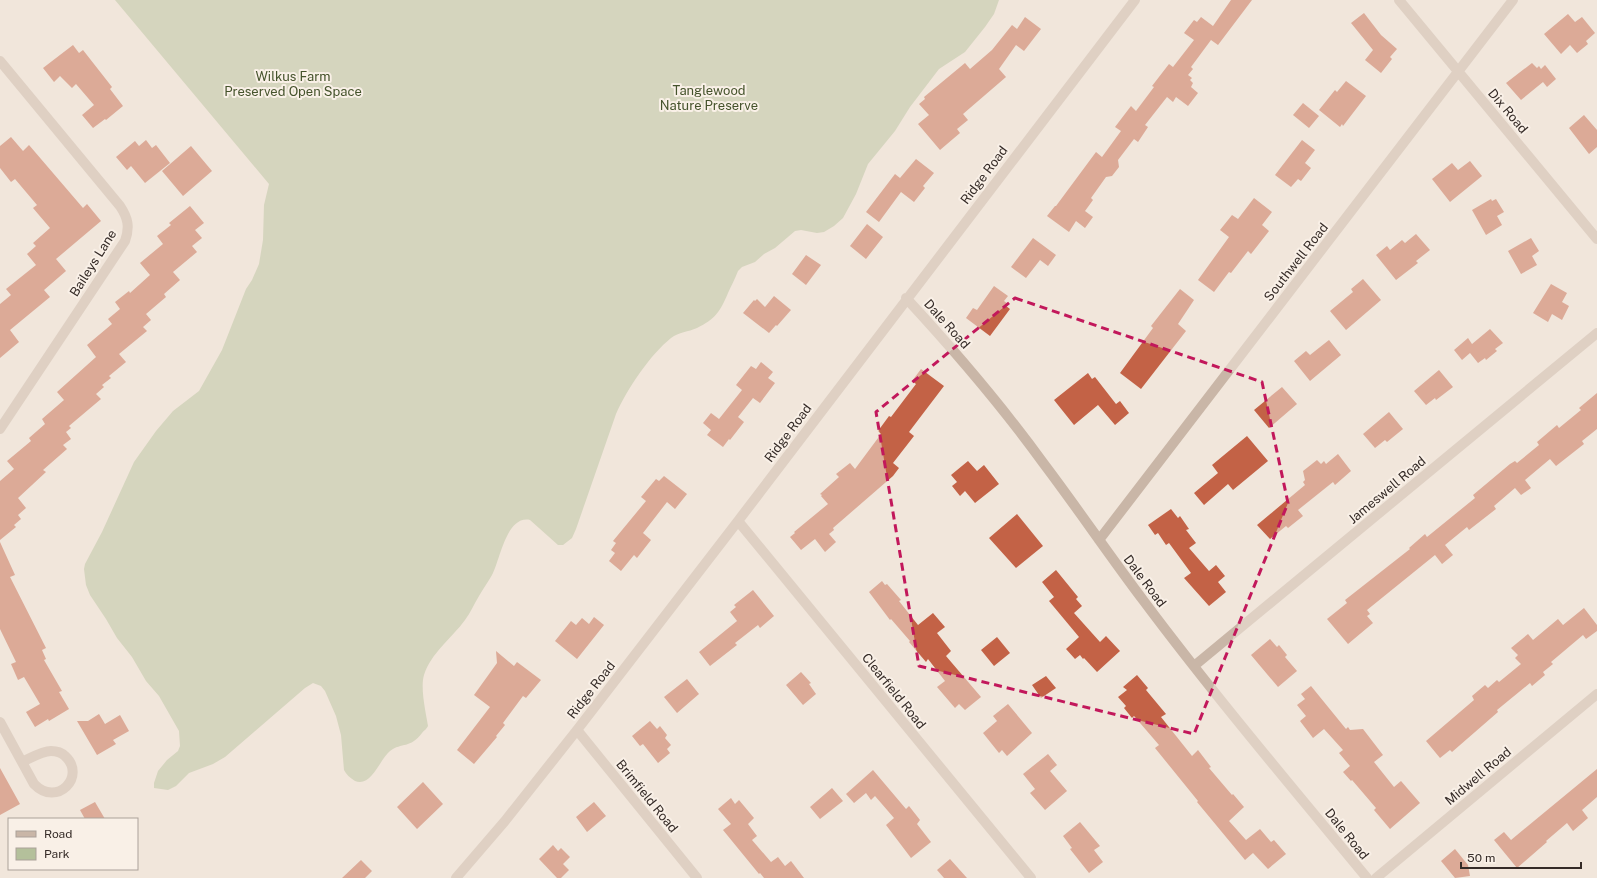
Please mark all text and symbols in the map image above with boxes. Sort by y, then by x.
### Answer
park label: Wilkus Farm Preserved Open Space [224,69,362,99]
park label: Tanglewood Nature Preserve [660,83,758,113]
street label: Dix Road [1485,86,1531,136]
street label: Ridge Road [957,143,1011,207]
street label: Southwell Road [1261,220,1331,304]
street label: Baileys Lane [67,227,119,299]
street label: Dale Road [921,296,973,352]
street label: Ridge Road [761,401,815,465]
street label: Jameswell Road [1345,453,1429,527]
street label: Dale Road [1121,552,1169,610]
street label: Clearfield Road [859,650,929,732]
street label: Ridge Road [564,658,618,722]
street label: Midwell Road [1442,744,1514,808]
street label: Brimfield Road [613,757,681,835]
street label: Dale Road [1322,806,1372,862]
legend [8,818,138,870]
text: Road [44,827,72,841]
scale bar [1461,844,1581,870]
text: Park [44,847,70,861]
text: 50 m [1467,851,1495,865]

